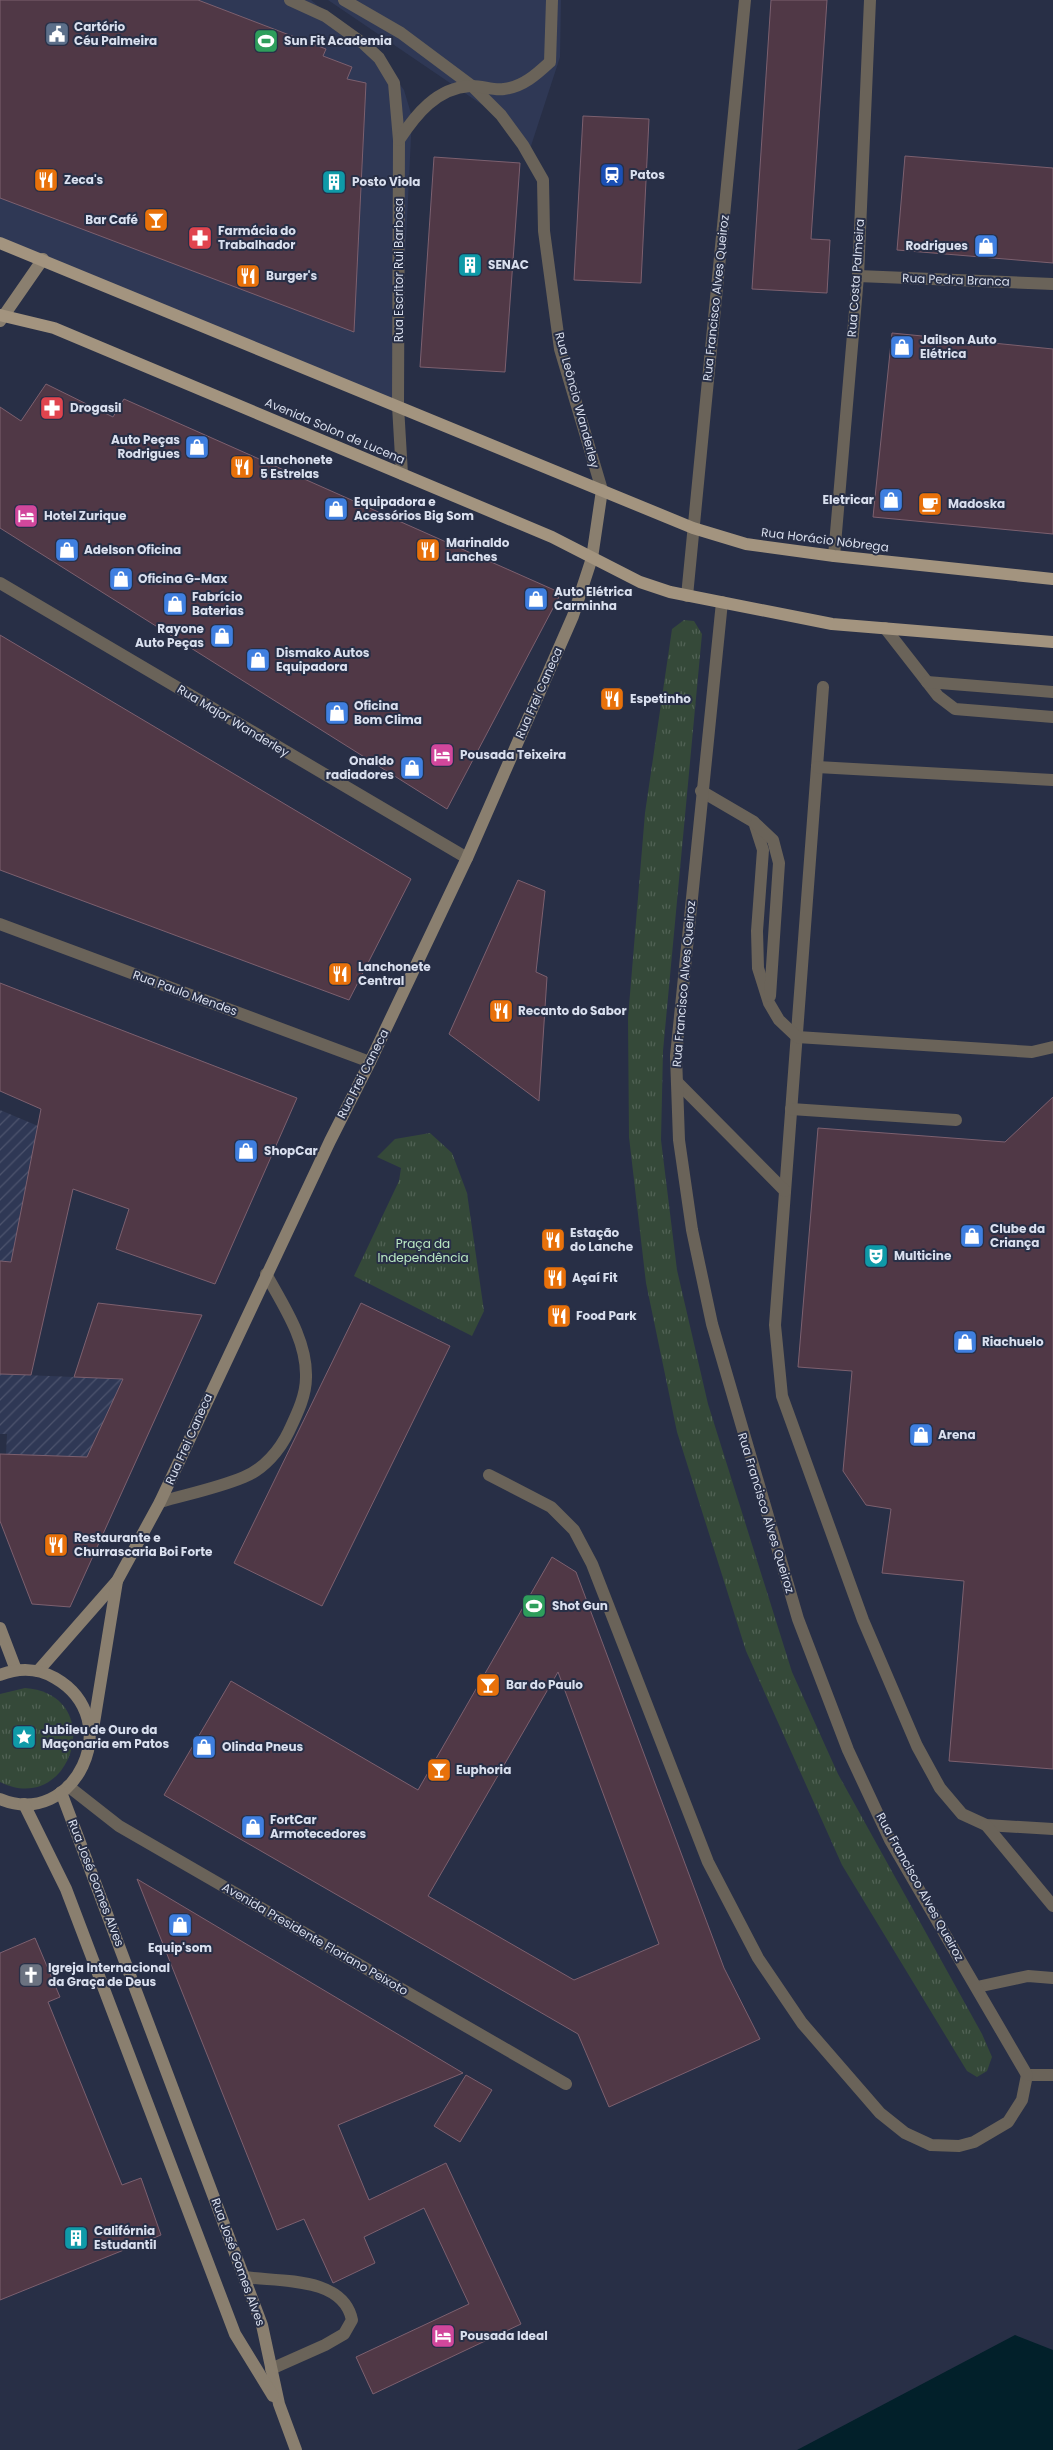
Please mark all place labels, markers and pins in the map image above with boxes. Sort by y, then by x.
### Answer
place label: Cartório Céu Palmeira [74,18,157,49]
public building icon: Cartório Céu Palmeira [44,21,70,47]
sports icon: Sun Fit Academia [253,28,279,54]
place label: Sun Fit Academia [284,32,392,49]
station icon: Patos [599,162,625,188]
place label: Patos [630,166,665,183]
restaurant icon: Zeca's [33,167,59,193]
building icon: Posto Viola [321,169,347,195]
place label: Zeca's [64,171,104,188]
place label: Posto Viola [352,173,421,190]
bar icon: Bar Café [143,207,169,233]
place label: Bar Café [85,211,139,228]
place label: Farmácia do Trabalhador [218,222,296,253]
pharmacy icon: Farmácia do Trabalhador [187,225,213,251]
shop icon: Rodrigues [973,233,999,259]
place label: Rodrigues [905,237,968,254]
building icon: SENAC [457,252,483,278]
place label: SENAC [488,256,529,273]
restaurant icon: Burger's [235,263,261,289]
place label: Burger's [266,267,317,284]
place label: Jailson Auto Elétrica [920,331,997,362]
shop icon: Jailson Auto Elétrica [889,334,915,360]
pharmacy icon: Drogasil [39,395,65,421]
place label: Drogasil [70,399,122,416]
place label: Auto Peças Rodrigues [111,431,180,462]
shop icon: Auto Peças Rodrigues [184,434,210,460]
place label: Lanchonete 5 Estrelas [260,451,333,482]
restaurant icon: Lanchonete 5 Estrelas [229,454,255,480]
shop icon: Eletricar [878,487,904,513]
place label: Eletricar [822,491,874,508]
cafe icon: Madoska [917,491,943,517]
place label: Equipadora e Acessórios Big Som [354,493,474,524]
place label: Madoska [948,495,1005,512]
shop icon: Equipadora e Acessórios Big Som [323,496,349,522]
hotel icon: Hotel Zurique [13,503,39,529]
place label: Hotel Zurique [44,507,127,524]
place label: Marinaldo Lanches [446,534,510,565]
shop icon: Adelson Oficina [54,537,80,563]
restaurant icon: Marinaldo Lanches [415,537,441,563]
place label: Adelson Oficina [84,541,181,558]
shop icon: Oficina G-Max [108,566,134,592]
place label: Oficina G-Max [138,570,228,587]
place label: Auto Elétrica Carminha [554,583,632,614]
shop icon: Auto Elétrica Carminha [523,586,549,612]
place label: Fabrício Baterias [192,588,244,619]
shop icon: Fabrício Baterias [162,591,188,617]
place label: Rayone Auto Peças [135,620,205,651]
shop icon: Rayone Auto Peças [209,623,235,649]
place label: Dismako Autos Equipadora [276,644,370,675]
shop icon: Dismako Autos Equipadora [245,647,271,673]
restaurant icon: Espetinho [599,686,625,712]
place label: Espetinho [630,690,691,707]
place label: Oficina Bom Clima [354,697,422,728]
shop icon: Oficina Bom Clima [324,700,350,726]
hotel icon: Pousada Teixeira [429,742,455,768]
place label: Pousada Teixeira [460,746,566,763]
place label: Onaldo radiadores [326,752,394,783]
shop icon: Onaldo radiadores [399,755,425,781]
place label: Lanchonete Central [358,958,431,989]
restaurant icon: Lanchonete Central [327,961,353,987]
restaurant icon: Recanto do Sabor [488,998,514,1024]
place label: Recanto do Sabor [518,1002,627,1019]
shop icon: ShopCar [233,1138,259,1164]
place label: ShopCar [264,1142,318,1159]
place label: Clube da Criança [990,1220,1045,1251]
shop icon: Clube da Criança [959,1223,985,1249]
place label: Estação do Lanche [570,1224,634,1255]
restaurant icon: Estação do Lanche [540,1227,566,1253]
theatre icon: Multicine [863,1243,889,1269]
place label: Multicine [894,1247,952,1264]
restaurant icon: Açaí Fit [542,1265,568,1291]
place label: Açaí Fit [572,1269,618,1286]
restaurant icon: Food Park [546,1303,572,1329]
place label: Food Park [576,1307,637,1324]
shop icon: Riachuelo [952,1329,978,1355]
place label: Riachuelo [982,1333,1044,1350]
shop icon: Arena [908,1422,934,1448]
place label: Arena [938,1426,976,1443]
place label: Restaurante e Churrascaria Boi Forte [74,1529,213,1560]
restaurant icon: Restaurante e Churrascaria Boi Forte [43,1532,69,1558]
sports icon: Shot Gun [521,1593,547,1619]
place label: Shot Gun [552,1597,608,1614]
bar icon: Bar do Paulo [475,1672,501,1698]
place label: Bar do Paulo [506,1676,583,1693]
place label: Jubileu de Ouro da Maçonaria em Patos [42,1721,169,1752]
place icon: Jubileu de Ouro da Maçonaria em Patos [11,1724,37,1750]
shop icon: Olinda Pneus [191,1734,217,1760]
place label: Olinda Pneus [222,1738,303,1755]
bar icon: Euphoria [426,1757,452,1783]
place label: Euphoria [456,1761,511,1778]
place label: FortCar Armotecedores [270,1811,367,1842]
shop icon: FortCar Armotecedores [240,1814,266,1840]
shop icon: Equip'som [167,1912,193,1938]
place label: Equip'som [148,1939,212,1956]
place label: Igreja Internacional da Graça de Deus [48,1959,170,1990]
church icon: Igreja Internacional da Graça de Deus [18,1962,44,1988]
place label: Califórnia Estudantil [94,2222,157,2253]
building icon: Califórnia Estudantil [63,2225,89,2251]
hotel icon: Pousada Ideal [430,2323,456,2349]
place label: Pousada Ideal [460,2327,548,2344]

